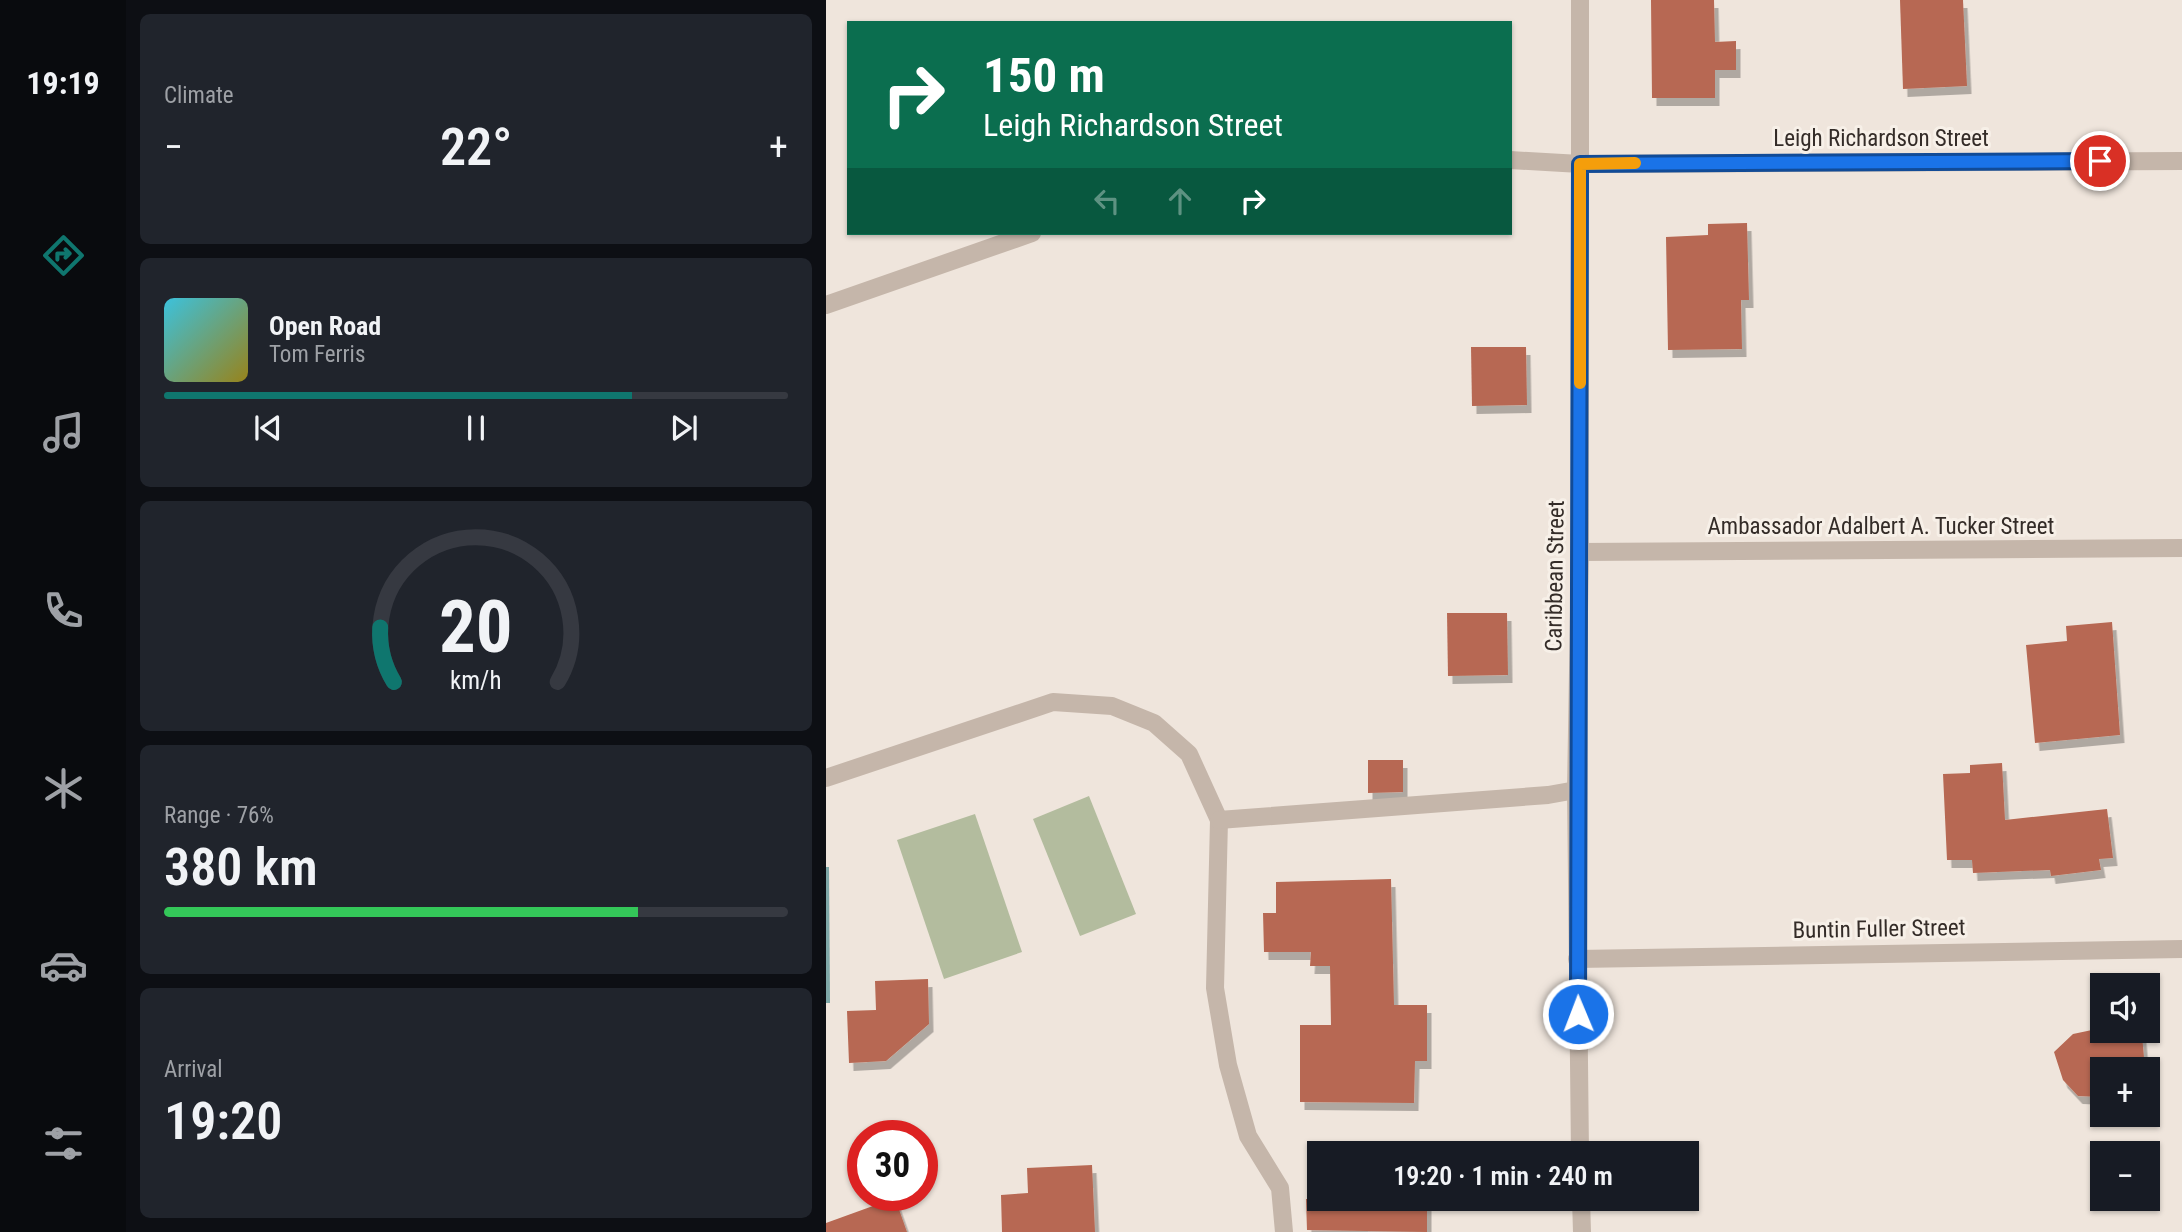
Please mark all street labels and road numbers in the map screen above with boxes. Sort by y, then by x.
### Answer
street label: Leigh Richardson Street [1773,125,1989,152]
street label: Caribbean Street [1540,500,1570,652]
street label: Ambassador Adalbert A. Tucker Street [1708,513,2054,540]
street label: Buntin Fuller Street [1792,914,1966,944]

